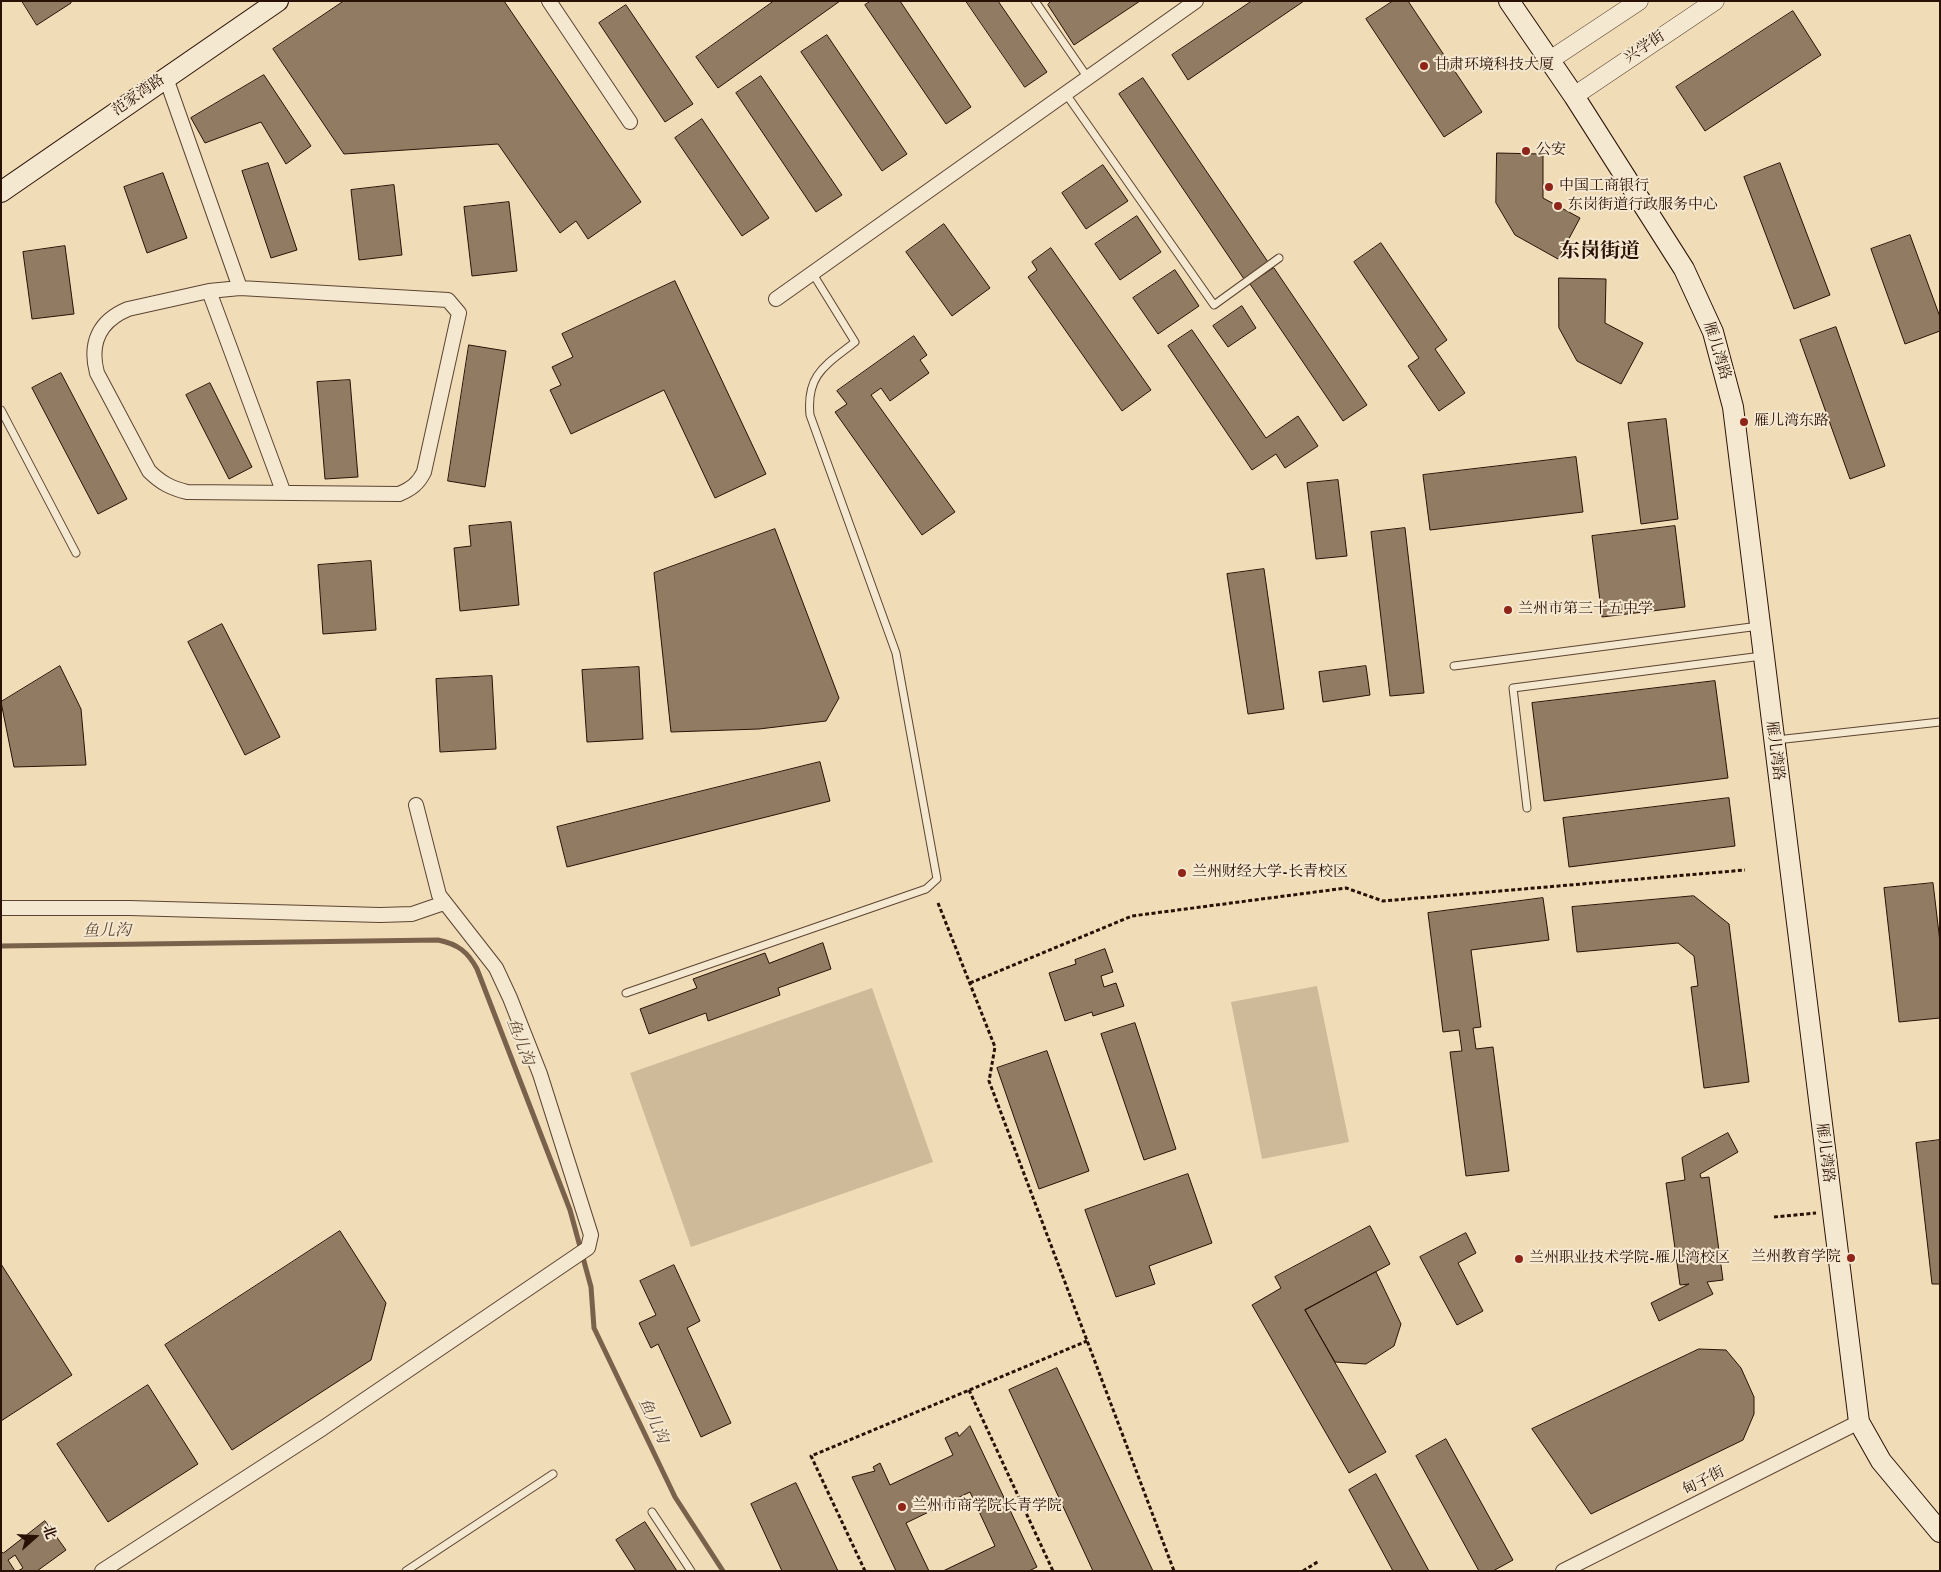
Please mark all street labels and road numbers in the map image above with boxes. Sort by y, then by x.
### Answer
street label: 兴学街 [1621,28,1669,68]
street label: 范家湾路 [109,71,169,121]
street label: 雁儿湾路 [1699,320,1733,382]
street label: 雁儿湾路 [1761,720,1787,782]
street label: 雁儿湾路 [1811,1122,1837,1184]
street label: 甸子街 [1680,1464,1728,1500]

